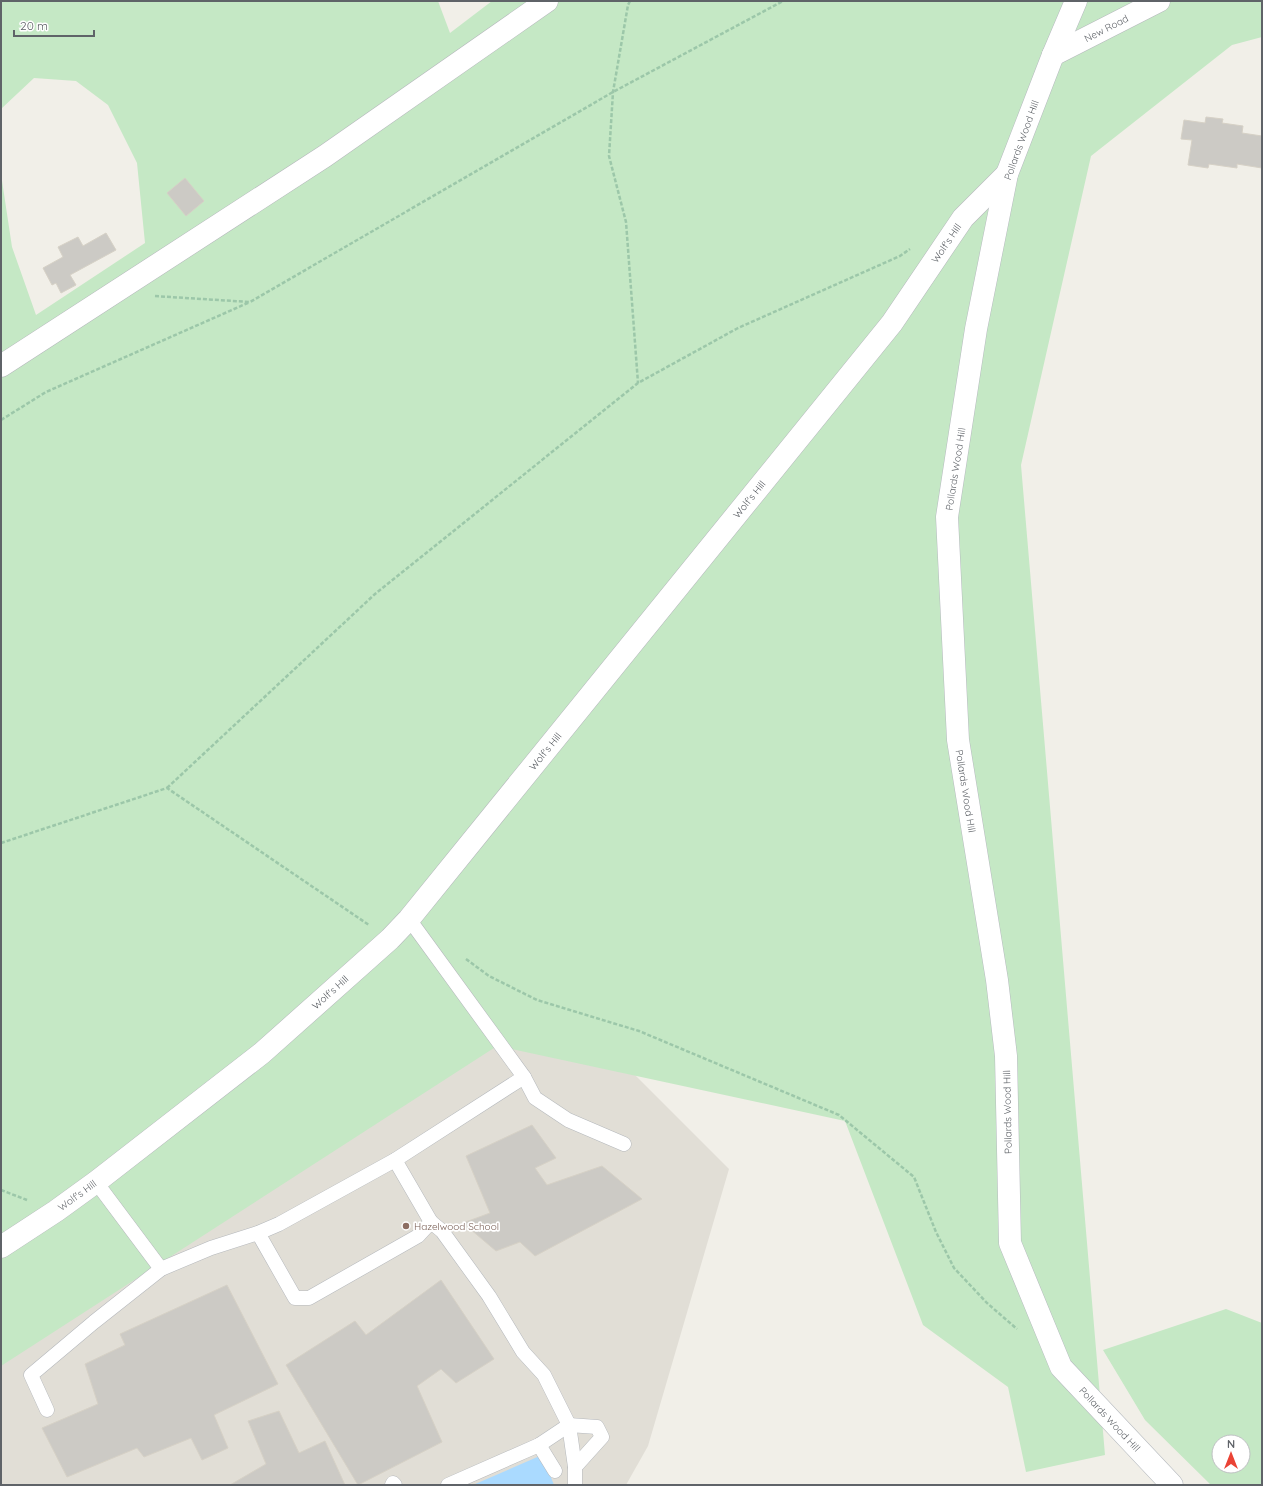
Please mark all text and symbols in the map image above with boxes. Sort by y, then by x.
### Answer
scale bar [14,12,94,38]
street label: New Road [1082,12,1131,45]
text: 20 m [20,18,48,33]
street label: Pollards Wood Hill [1001,98,1042,182]
street label: Wolf's Hill [929,221,964,265]
street label: Pollards Wood Hill [943,427,968,512]
street label: Wolf's Hill [730,478,769,521]
street label: Wolf's Hill [526,730,565,773]
street label: Pollards Wood Hill [953,749,978,834]
street label: Wolf's Hill [309,973,351,1012]
street label: Pollards Wood Hill [1000,1070,1015,1154]
street label: Wolf's Hill [55,1177,99,1214]
place label: Hazelwood School [414,1220,499,1233]
marker: Hazelwood School [401,1221,411,1231]
street label: Pollards Wood Hill [1076,1384,1143,1454]
north arrow [1211,1434,1251,1474]
text: N [1227,1437,1235,1451]

